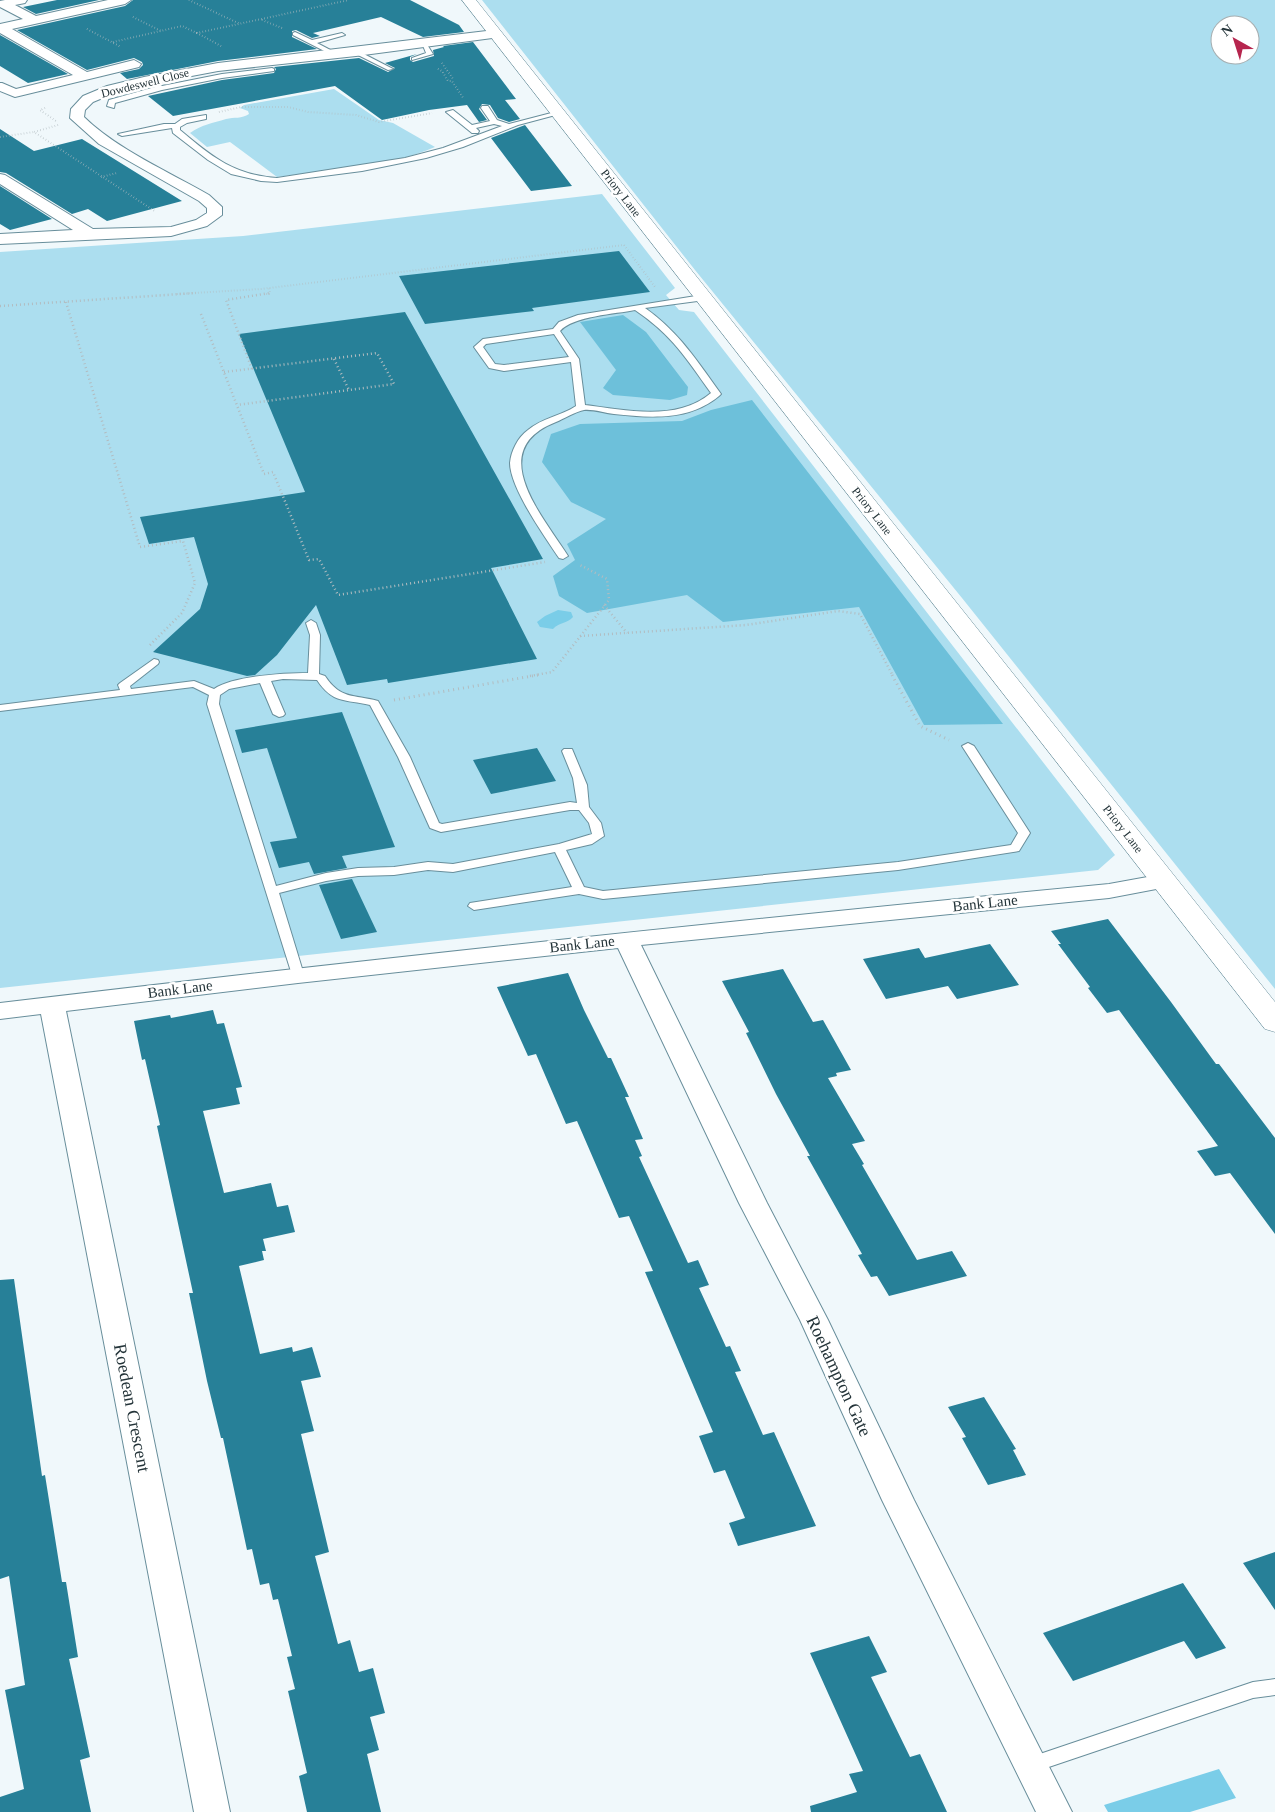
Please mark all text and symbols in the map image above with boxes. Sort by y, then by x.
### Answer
north arrow [1210,15,1260,65]
text: N [1218,21,1236,39]
street label: Dowdeswell Close [99,65,191,101]
street label: Priory Lane [598,166,644,220]
street label: Priory Lane [849,484,895,538]
street label: Priory Lane [1100,802,1146,856]
street label: Bank Lane [952,892,1019,914]
street label: Bank Lane [549,933,616,955]
street label: Bank Lane [147,977,214,1001]
street label: Roehampton Gate [802,1313,876,1439]
street label: Roedean Crescent [110,1342,154,1474]

